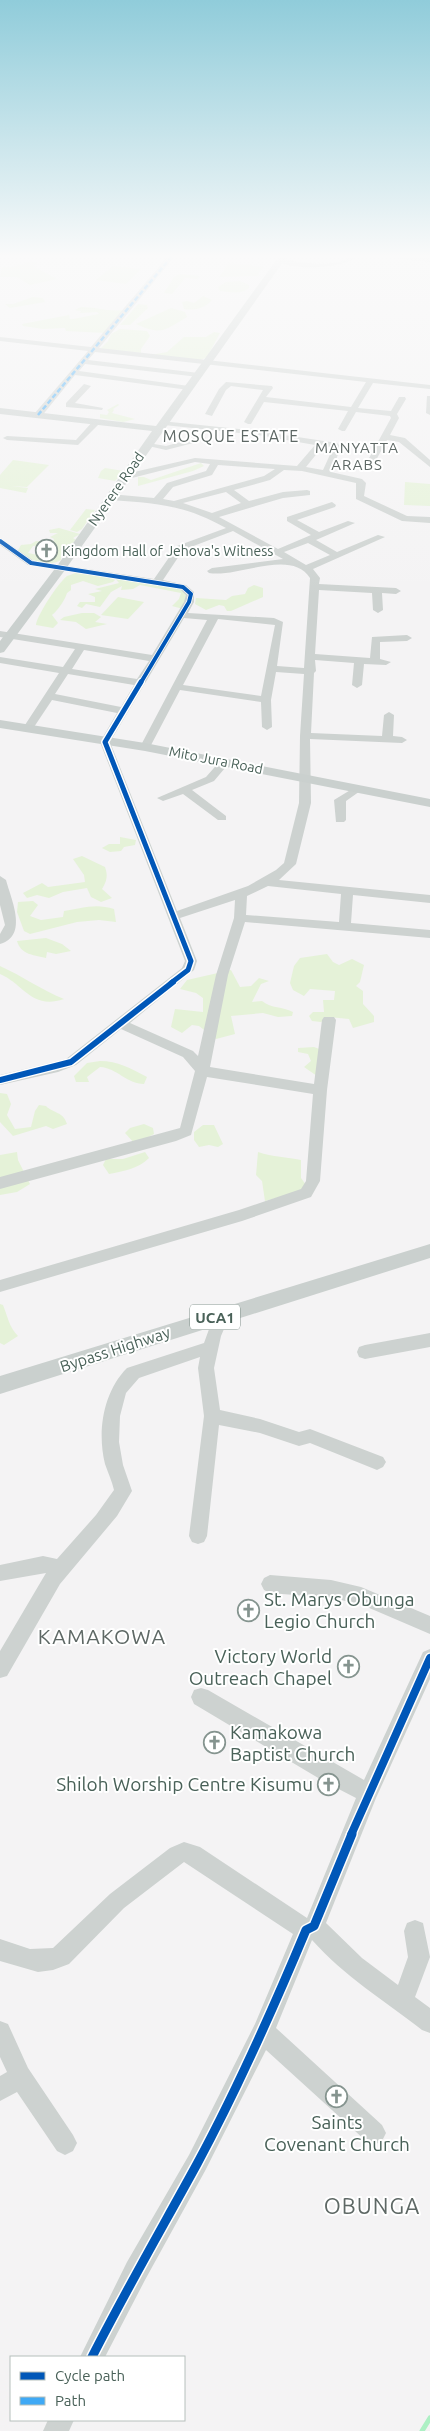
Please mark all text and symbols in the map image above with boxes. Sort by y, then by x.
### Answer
district label: MOSQUE ESTATE [163,427,299,445]
district label: MANYATTA ARABS [315,439,399,473]
street label: Nyerere Road [85,449,147,529]
church icon: Kingdom Hall of Jehova's Witness [34,539,58,563]
place label: Kingdom Hall of Jehova's Witness [62,543,273,559]
street label: Mito Jura Road [168,743,264,777]
road number: UCA1 [190,1304,240,1330]
street label: Bypass Highway [58,1323,173,1375]
place label: St. Marys Obunga Legio Church [264,1588,415,1632]
church icon: St. Marys Obunga Legio Church [236,1598,260,1622]
district label: KAMAKOWA [38,1624,166,1648]
place label: Victory World Outreach Chapel [189,1645,332,1689]
church icon: Victory World Outreach Chapel [336,1655,360,1679]
place label: Kamakowa Baptist Church [230,1721,355,1765]
church icon: Kamakowa Baptist Church [202,1731,226,1755]
church icon: Shiloh Worship Centre Kisumu [317,1772,341,1796]
place label: Shiloh Worship Centre Kisumu [56,1773,313,1795]
church icon: Saints Covenant Church [325,2084,349,2108]
place label: Saints Covenant Church [264,2111,410,2155]
district label: OBUNGA [324,2193,420,2218]
legend [10,2356,185,2421]
text: Cycle path [55,2367,125,2384]
text: Path [55,2392,86,2409]

